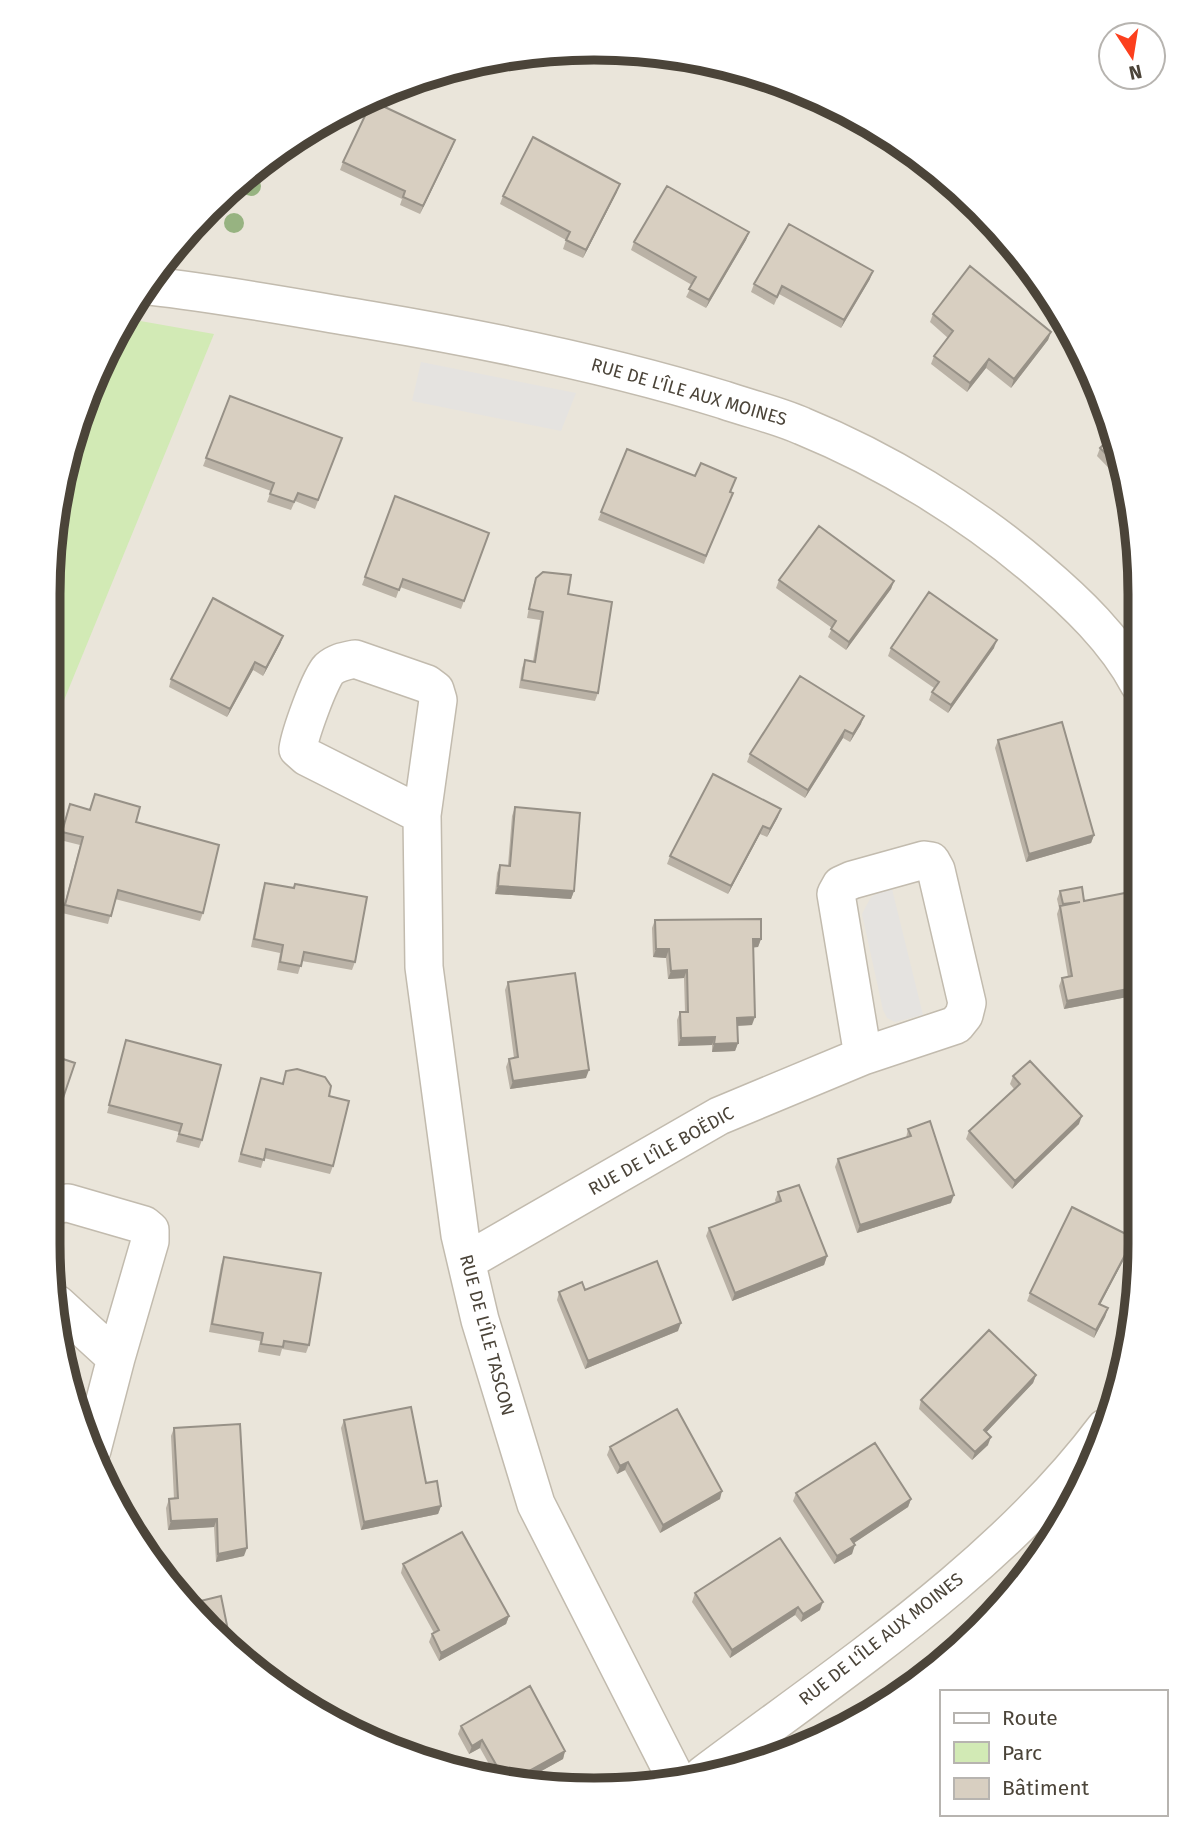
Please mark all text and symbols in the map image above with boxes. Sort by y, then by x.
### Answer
north arrow [1097,21,1167,91]
text: N [1127,60,1144,85]
street label: RUE DE L'ÎLE AUX MOINES [589,354,790,431]
street label: RUE DE L'ÎLE BOËDIC [584,1102,738,1200]
street label: RUE DE L'ÎLE TASCON [455,1252,519,1418]
street label: RUE DE L'ÎLE AUX MOINES [794,1568,968,1710]
legend [940,1690,1167,1816]
text: Route [1002,1705,1058,1731]
text: Parc [1002,1740,1042,1766]
text: Bâtiment [1002,1775,1089,1801]

